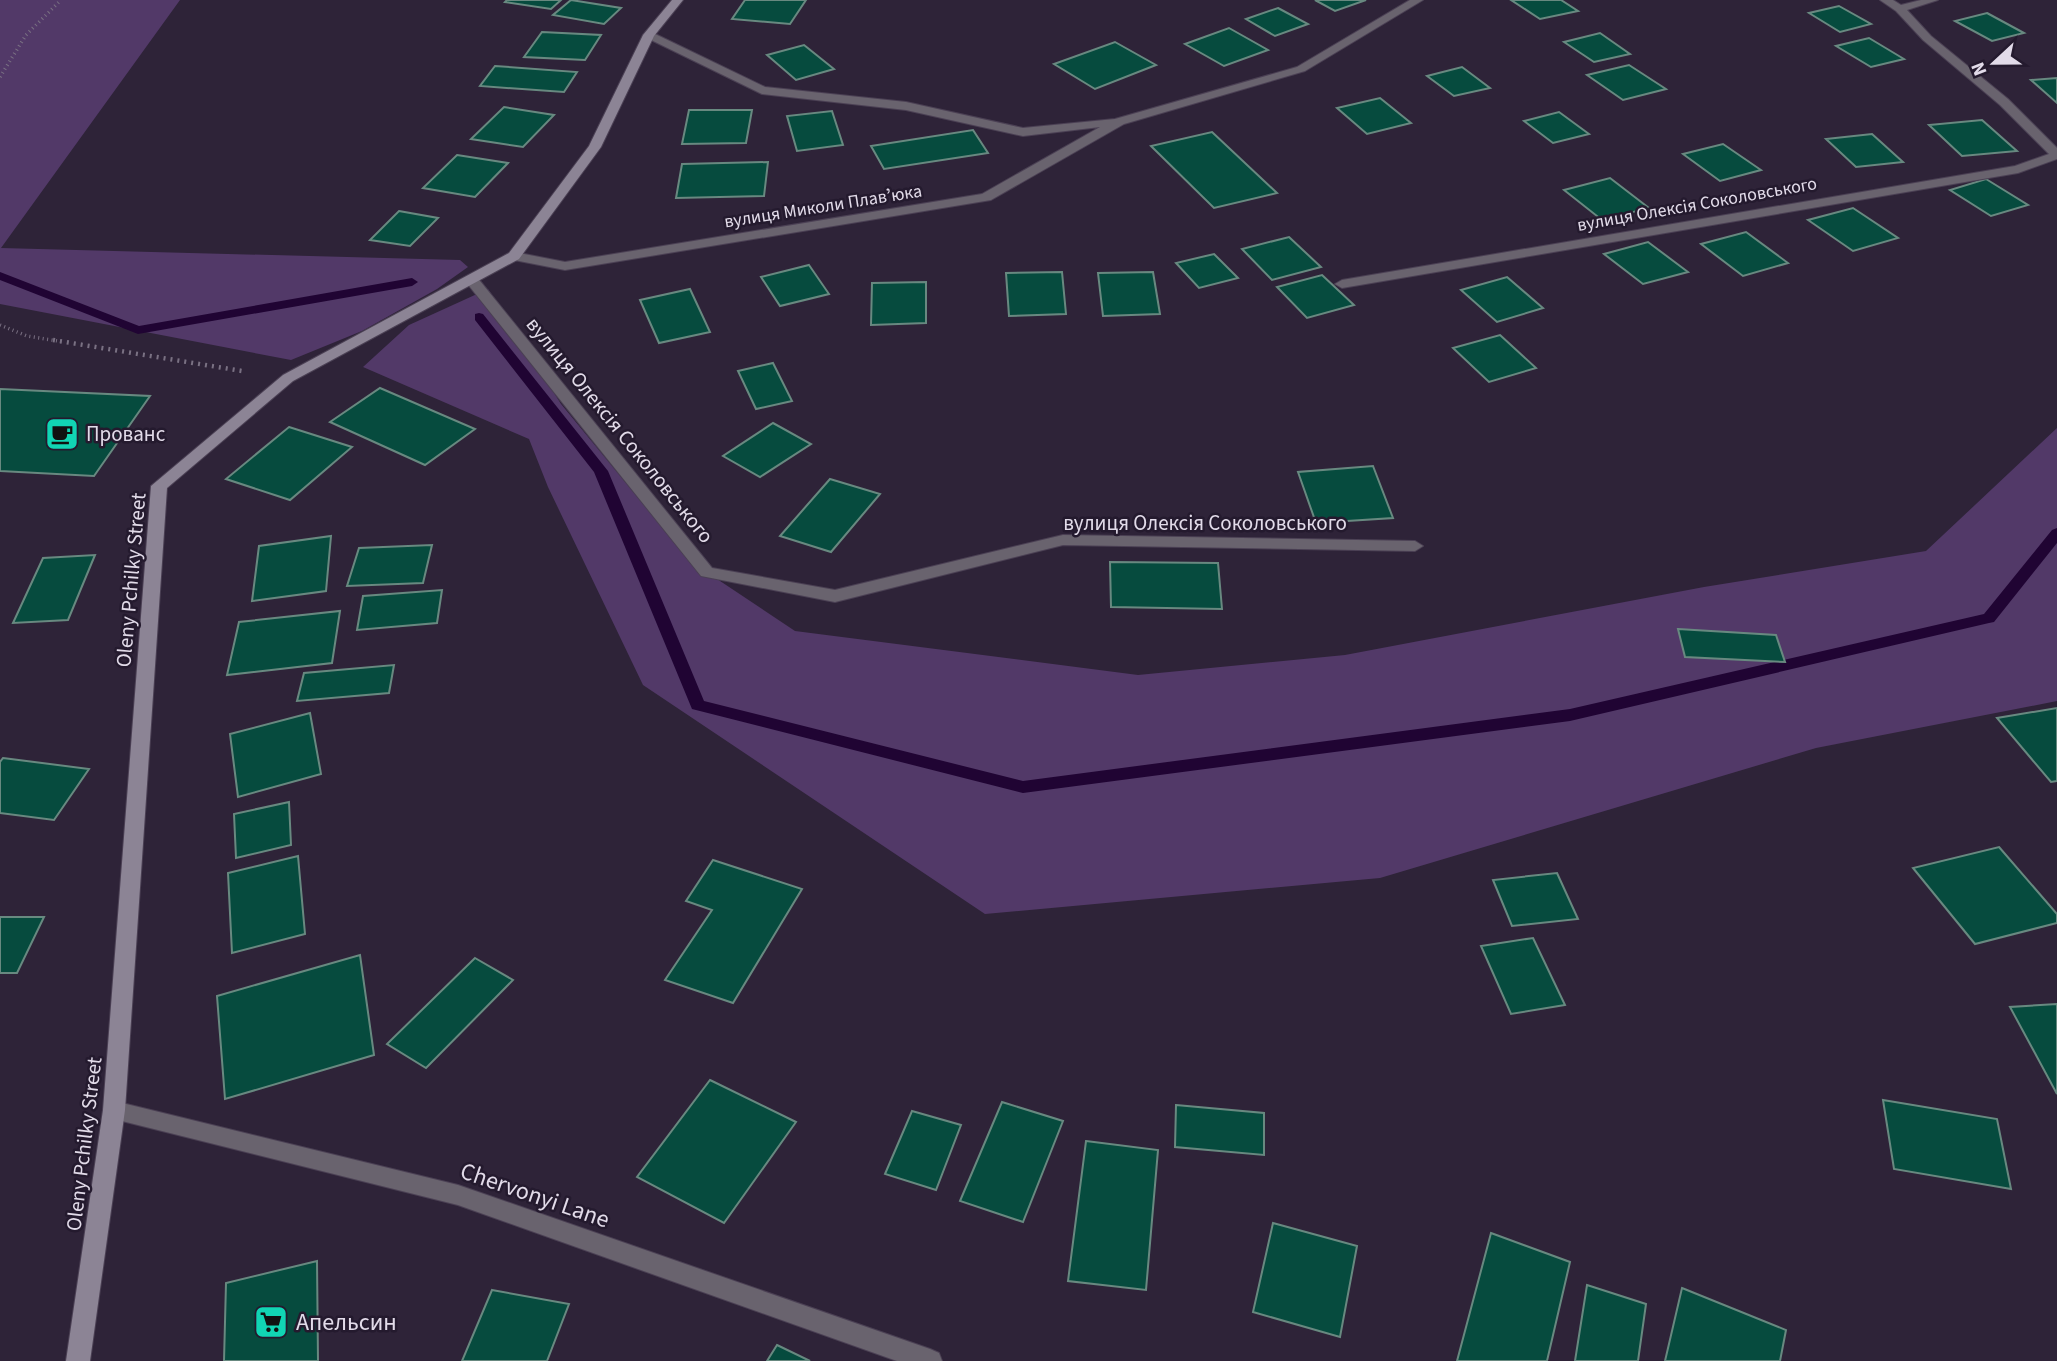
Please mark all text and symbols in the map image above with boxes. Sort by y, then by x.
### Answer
north arrow [1959,28,2029,98]
text: N [1965,58,1995,80]
street label: вулиця Олексія Соколовського [1575,171,1819,238]
street label: вулиця Миколи Плавʼюка [722,179,924,234]
street label: вулиця Олексія Соколовського [519,310,721,550]
cafe icon: Прованс [43,415,81,453]
place label: Прованс [86,419,166,449]
street label: Oleny Pchilky Street [108,491,154,669]
street label: вулиця Олексія Соколовського [1063,508,1347,538]
street label: Oleny Pchilky Street [58,1055,110,1233]
street label: Chervonyi Lane [456,1154,614,1237]
supermarket icon: Апельсин [252,1303,290,1341]
place label: Апельсин [296,1305,397,1340]

